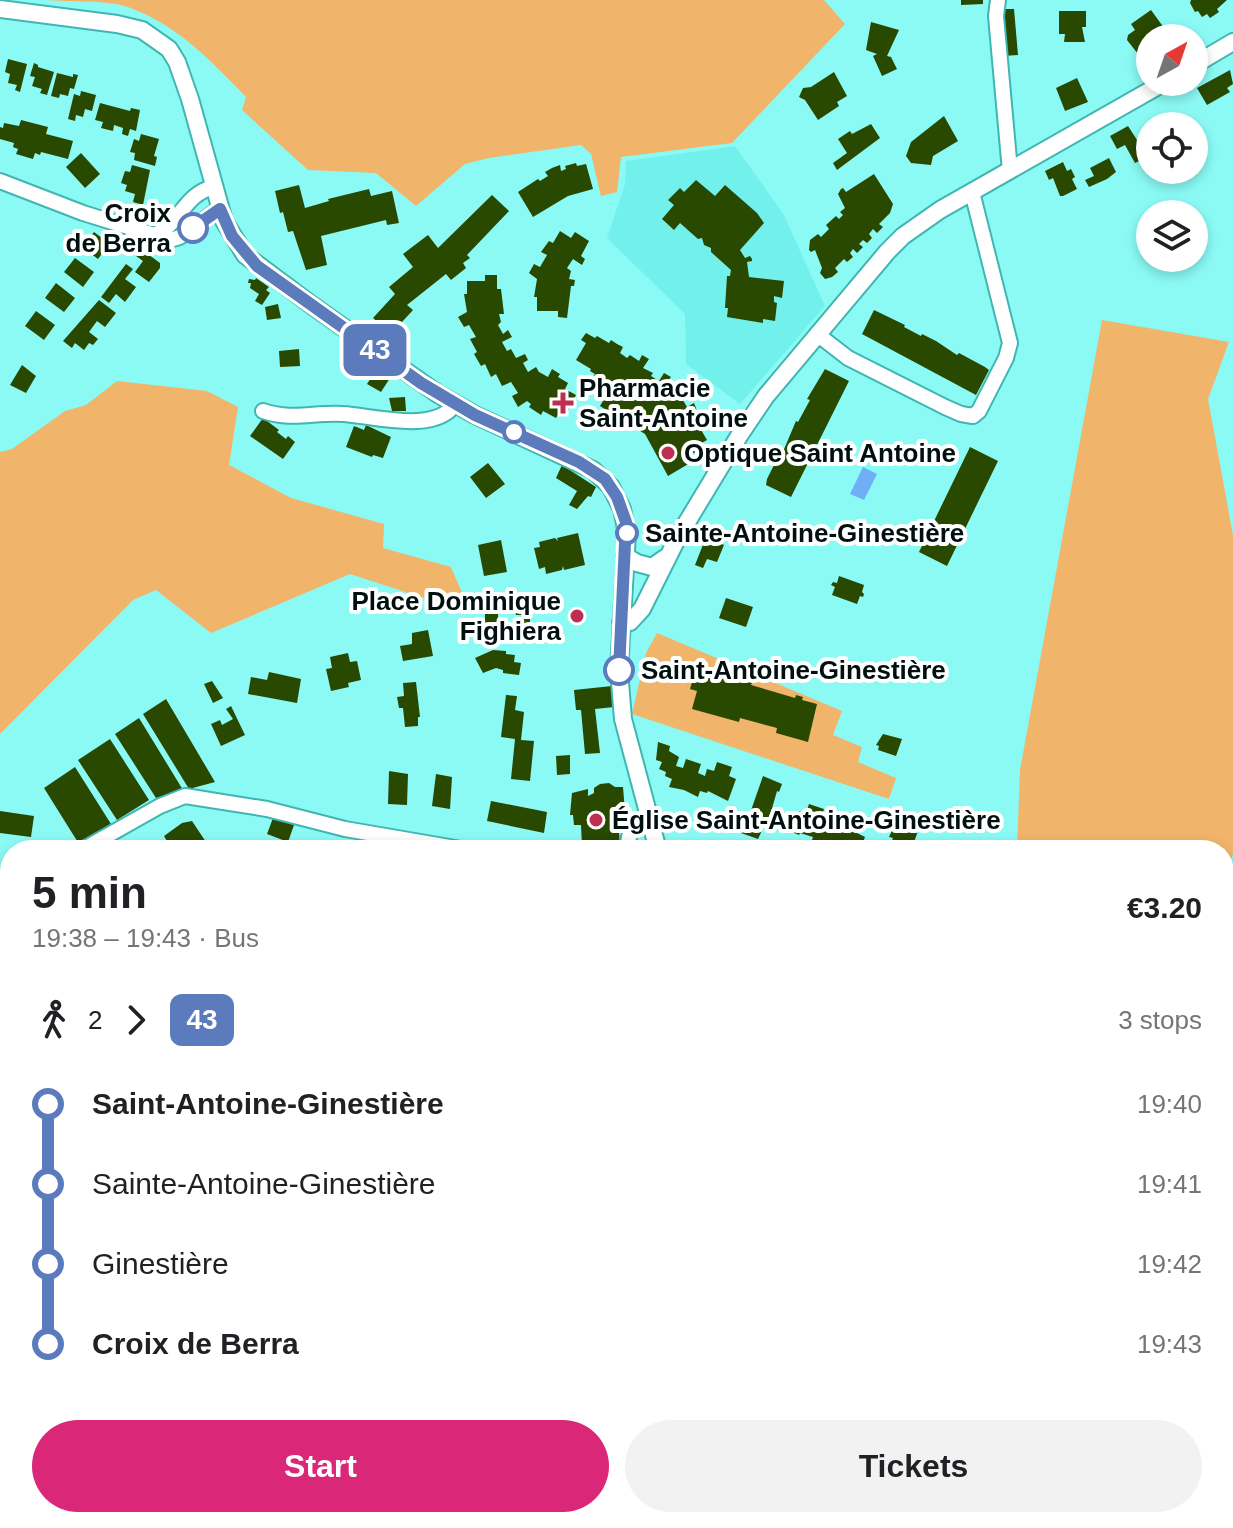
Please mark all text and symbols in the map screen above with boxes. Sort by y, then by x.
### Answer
north arrow [1136,24,1208,96]
map controls [1136,24,1208,272]
button: locate [1136,112,1208,184]
place label: Croix de Berra [66,198,172,258]
button: layers [1136,200,1208,272]
marker: Croix de Berra [178,213,208,243]
line badge: 43 [339,324,411,376]
text: 43 [359,334,391,365]
place label: Pharmacie Saint-Antoine [579,373,748,433]
marker: Pharmacie Saint-Antoine [554,394,572,412]
unlabelled marker [503,421,525,443]
place label: Optique Saint Antoine [684,438,956,468]
marker: Optique Saint Antoine [659,444,677,462]
place label: Sainte-Antoine-Ginestière [645,518,964,548]
marker: Sainte-Antoine-Ginestière [616,522,638,544]
place label: Place Dominique Fighiera [352,586,562,646]
marker: Place Dominique Fighiera [568,607,586,625]
marker: Saint-Antoine-Ginestière [604,655,634,685]
place label: Saint-Antoine-Ginestière [641,655,946,685]
place label: Église Saint-Antoine-Ginestière [612,805,1001,835]
marker: Église Saint-Antoine-Ginestière [587,811,605,829]
text: 5 min [32,868,147,917]
text: €3.20 [1127,891,1202,924]
text: 19:38 – 19:43 · Bus [32,923,259,953]
icon: walk [32,998,76,1042]
icon: forward [114,998,158,1042]
text: 43 [186,1004,218,1035]
text: 2 [88,1005,102,1035]
text: 3 stops [1118,1005,1202,1035]
text: Saint-Antoine-Ginestière [92,1087,444,1120]
text: 19:40 [1137,1089,1202,1119]
text: Sainte-Antoine-Ginestière [92,1167,436,1200]
text: 19:41 [1137,1169,1202,1199]
text: Ginestière [92,1247,229,1280]
text: 19:42 [1137,1249,1202,1279]
text: Croix de Berra [92,1327,299,1360]
text: 19:43 [1137,1329,1202,1359]
button: Start [32,1420,609,1512]
button: Tickets [625,1420,1202,1512]

